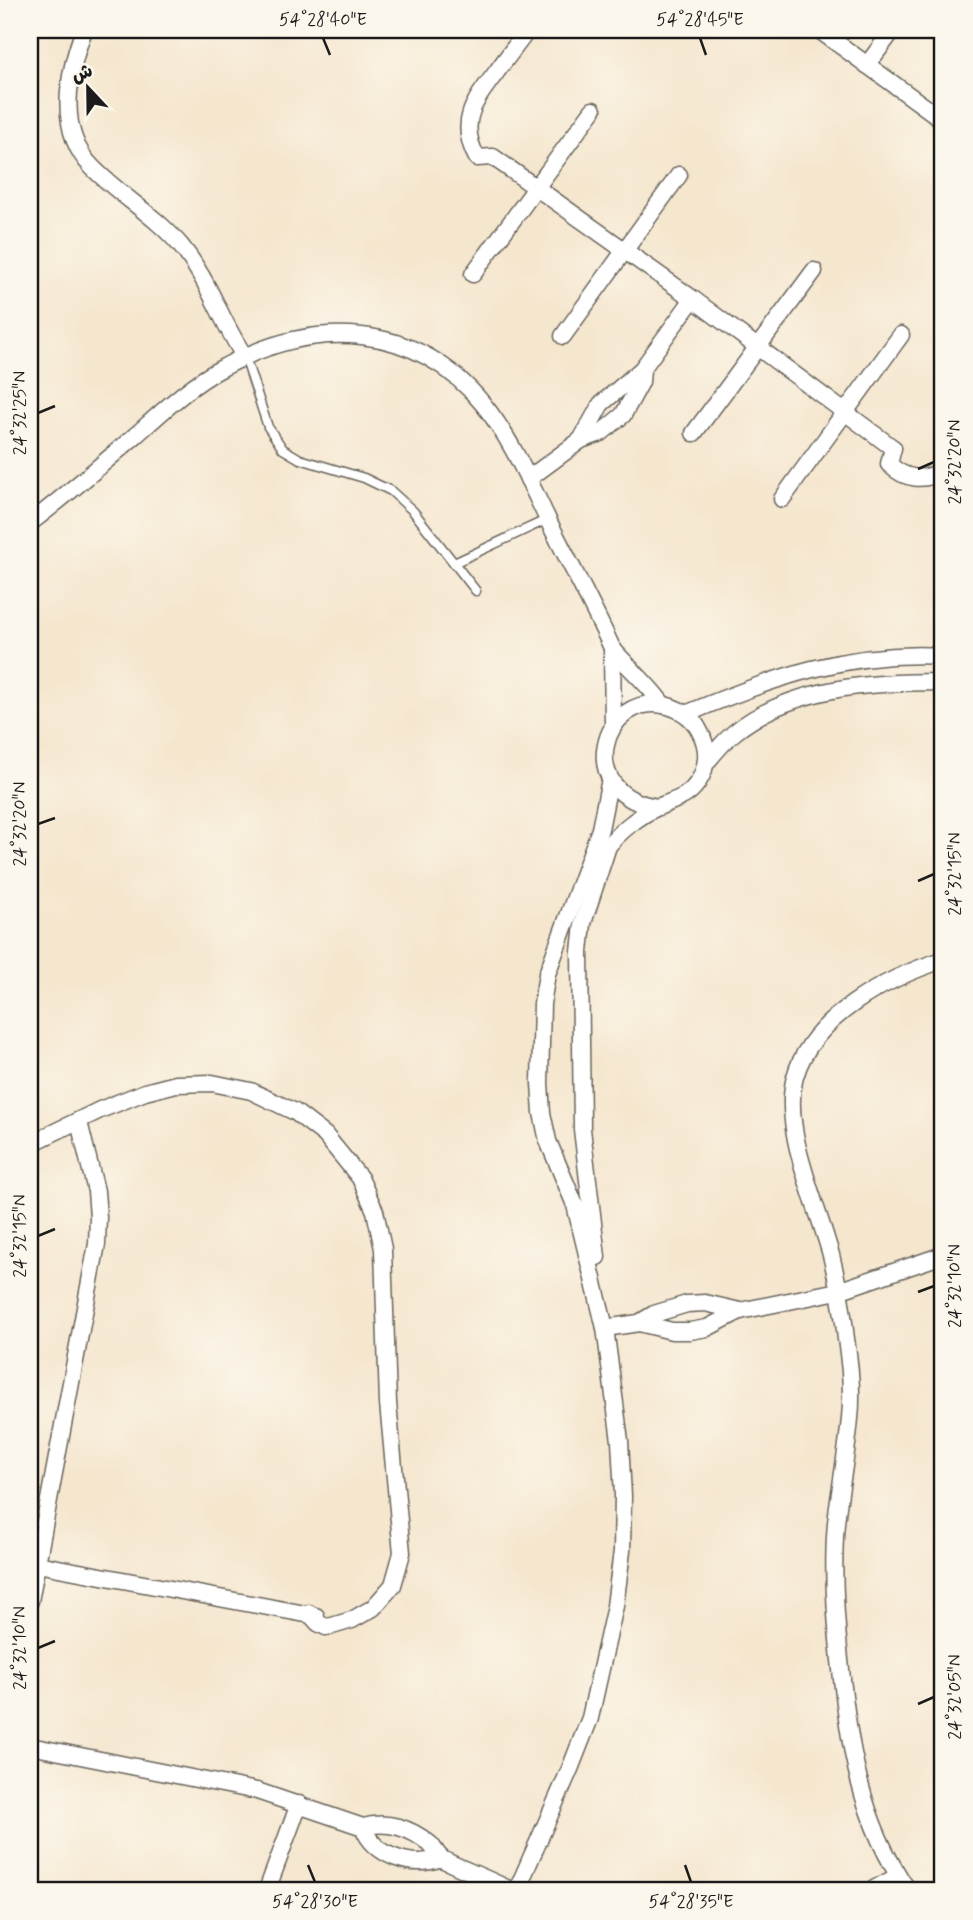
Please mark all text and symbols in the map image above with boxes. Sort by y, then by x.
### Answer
text: 54°28'40"E [279,8,367,32]
text: 54°28'45"E [656,8,744,32]
north arrow [52,52,122,122]
text: ش [68,58,97,89]
text: 24°32'25"N [8,371,32,455]
text: 24°32'20"N [943,420,967,504]
text: 24°32'20"N [8,782,32,866]
text: 24°32'15"N [943,832,967,916]
text: 24°32'15"N [8,1194,32,1278]
text: 24°32'10"N [943,1244,967,1328]
text: 24°32'10"N [8,1606,32,1690]
text: 24°32'05"N [943,1654,967,1740]
text: 54°28'30"E [272,1890,358,1914]
text: 54°28'35"E [648,1890,734,1914]

